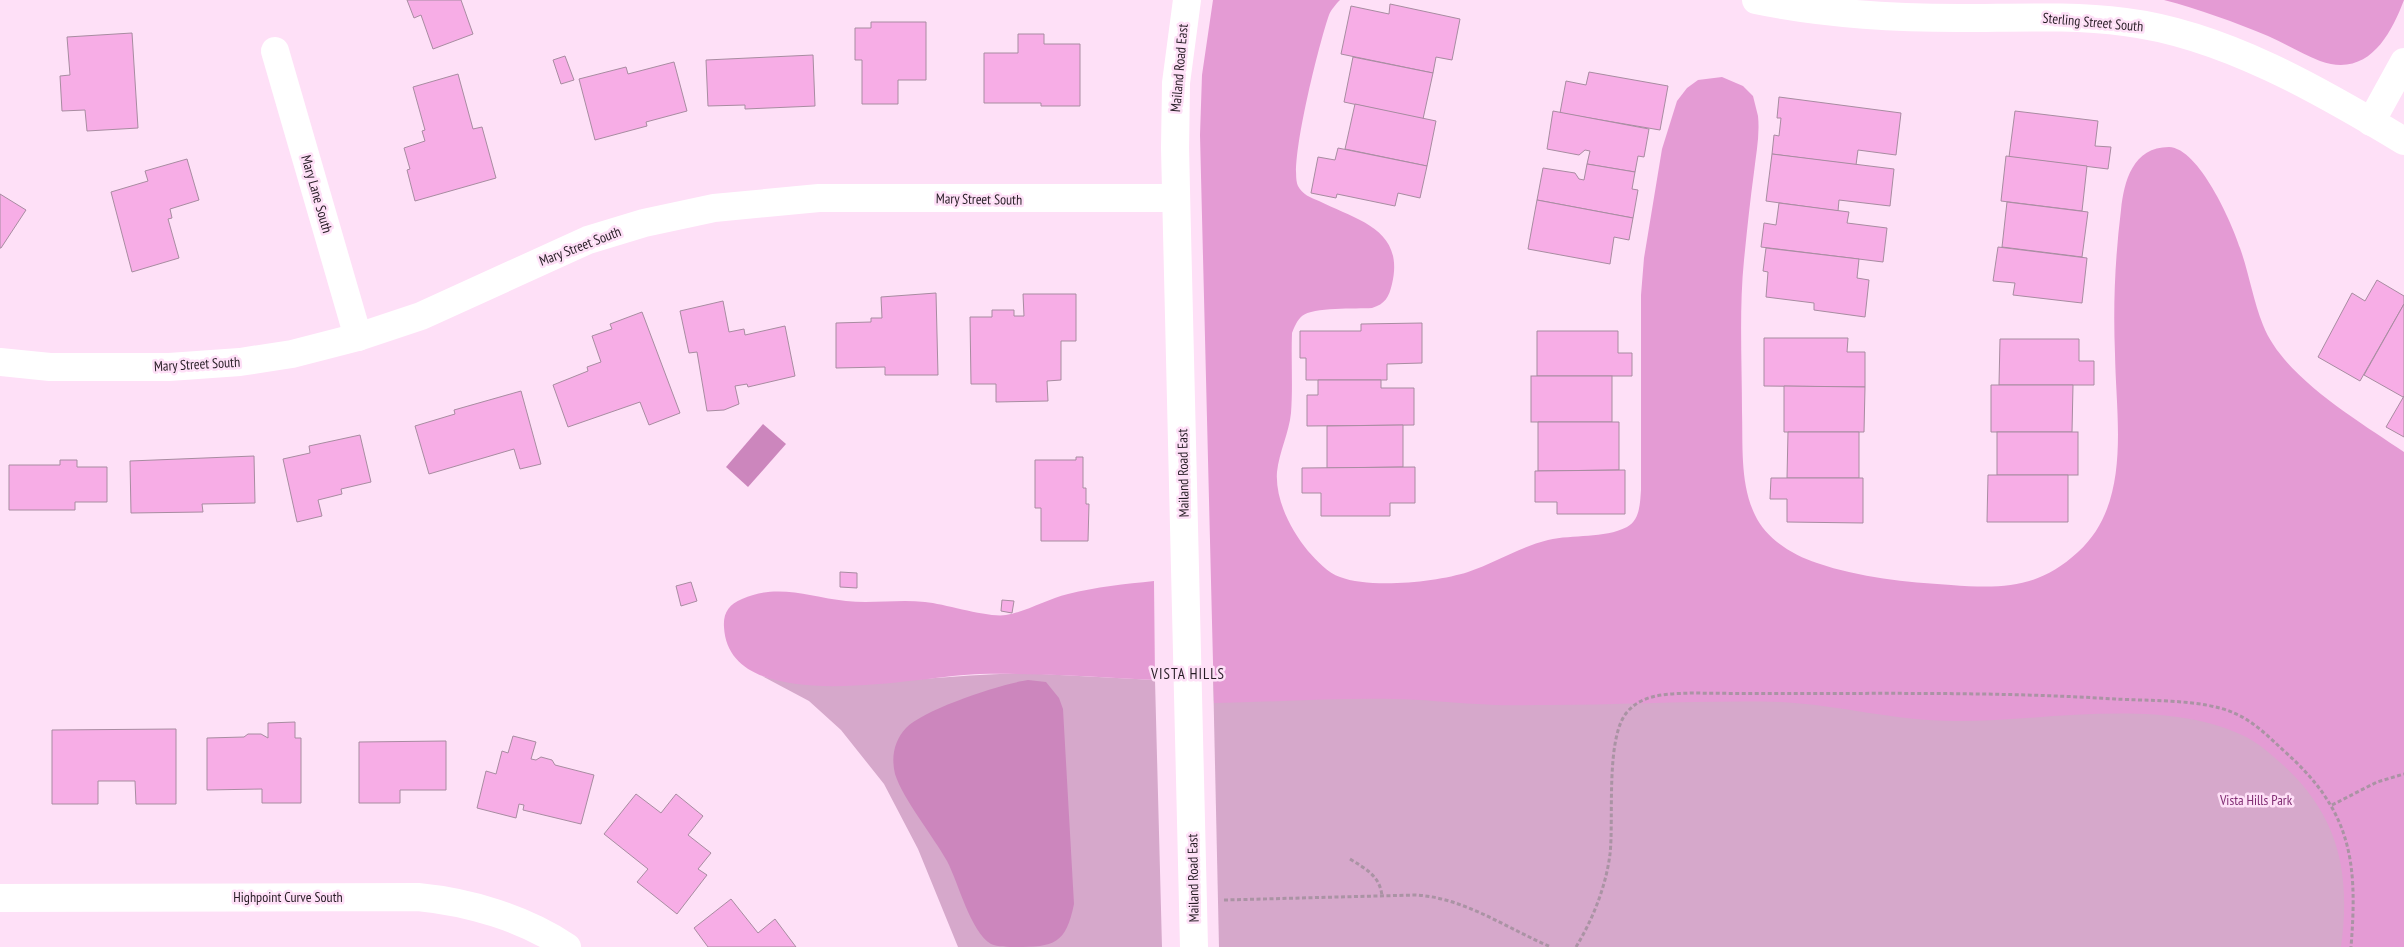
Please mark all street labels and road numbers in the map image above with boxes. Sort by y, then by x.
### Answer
street label: Sterling Street South [2042,9,2144,35]
street label: Mailand Road East [1166,23,1192,113]
street label: Mary Lane South [297,153,337,235]
street label: Mary Street South [936,189,1022,209]
street label: Mary Street South [537,222,623,270]
street label: Mary Street South [153,353,241,375]
street label: Mailand Road East [1173,428,1193,517]
street label: Mailand Road East [1183,833,1203,922]
street label: Highpoint Curve South [233,888,343,906]

